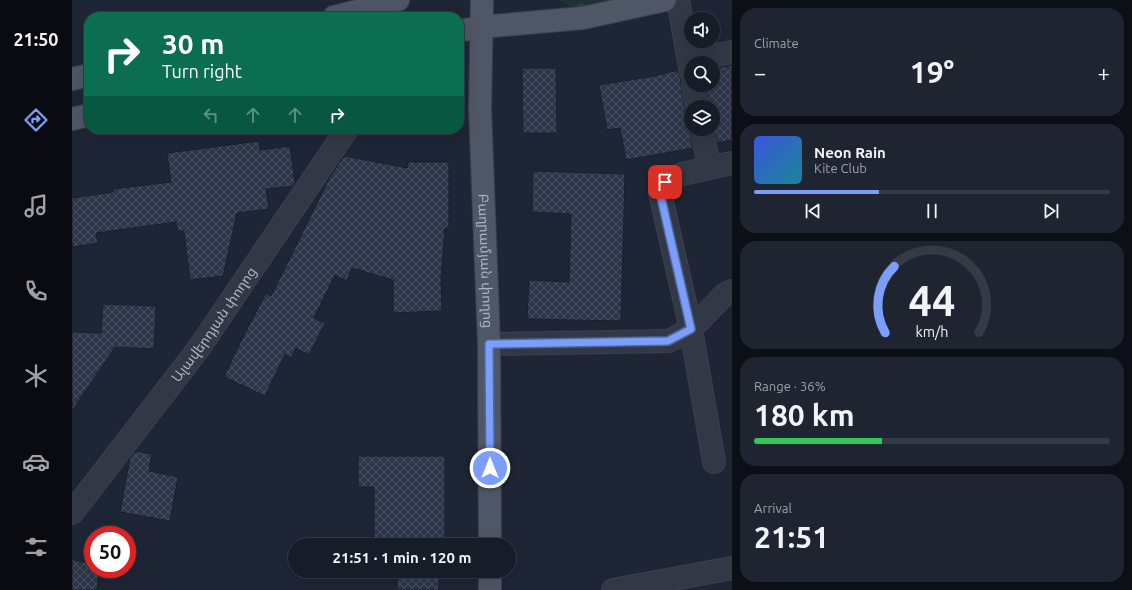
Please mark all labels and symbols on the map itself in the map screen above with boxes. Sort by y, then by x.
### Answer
pin [648,165,682,199]
street label: Բաղրամյան փողոց [475,193,496,329]
street label: Ալավերդյան փողոց [168,264,259,385]
position arrow [469,447,511,489]
speed limit sign: 50 [84,526,136,578]

